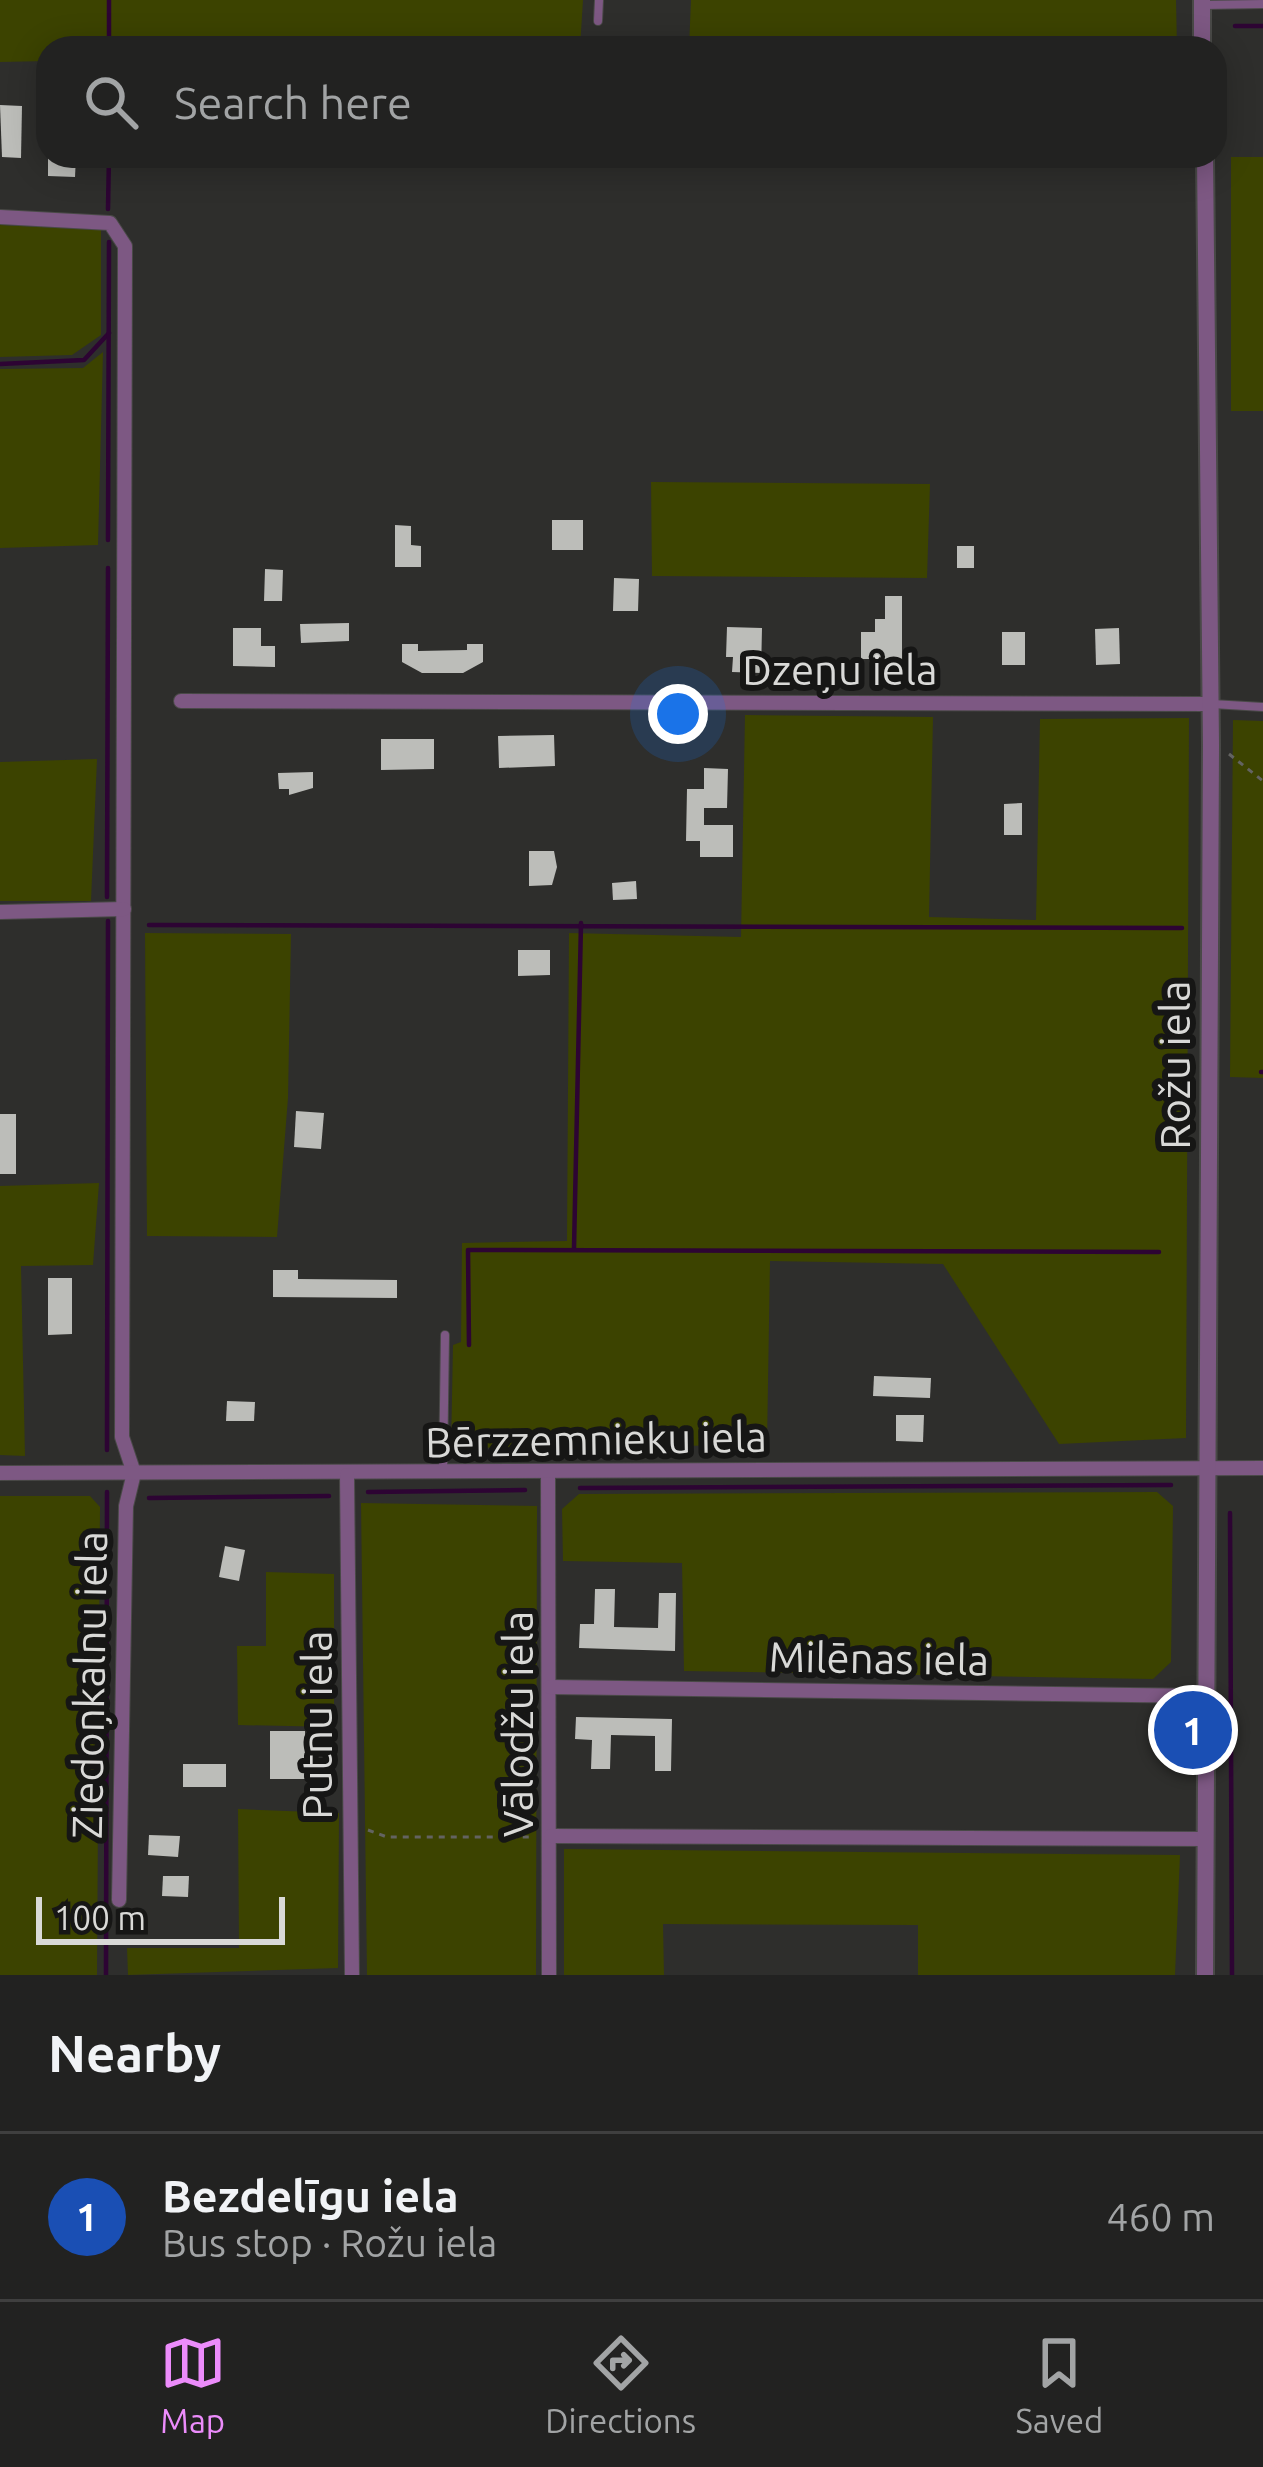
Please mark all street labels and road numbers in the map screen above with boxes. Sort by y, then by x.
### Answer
street label: Dzeņu iela [742,646,938,693]
street label: Rožu iela [1151,980,1198,1150]
street label: Bērzzemnieku iela [425,1413,767,1465]
street label: Ziedoņkalnu iela [63,1531,115,1839]
street label: Vālodžu iela [494,1611,541,1837]
street label: Putnu iela [293,1630,340,1820]
street label: Milēnas iela [768,1633,990,1683]

